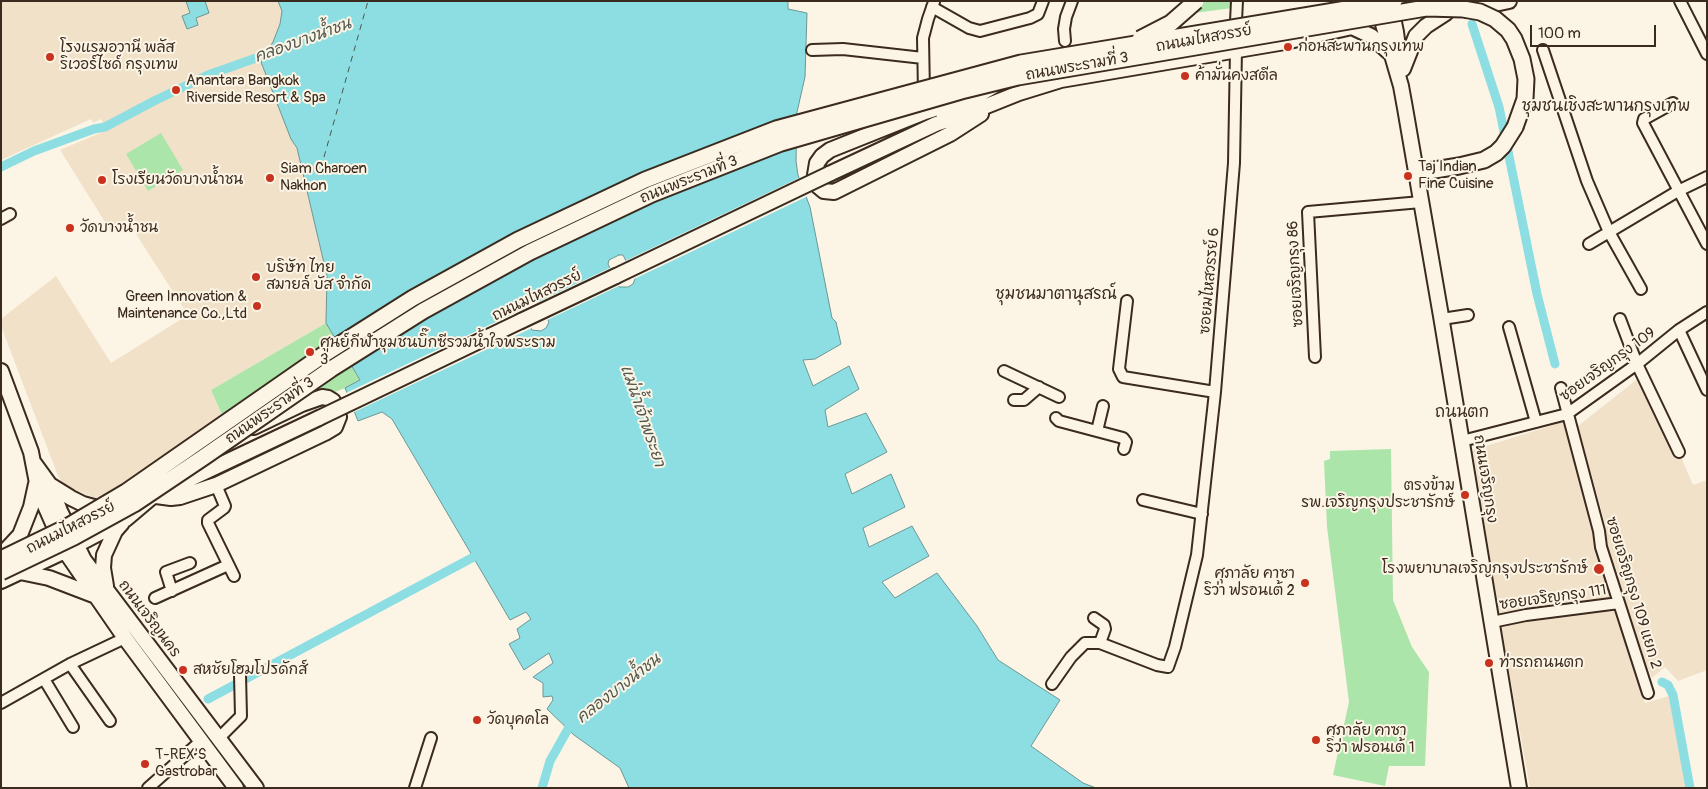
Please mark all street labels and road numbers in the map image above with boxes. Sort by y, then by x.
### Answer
street label: ถนนมไหสวรรย์ [1155,22,1253,56]
street label: ถนนพระรามที่ 3 [1024,49,1130,85]
street label: ถนนพระรามที่ 3 [637,152,741,208]
street label: ซอยเจริญกรุง 86 [1284,220,1308,328]
street label: ซอยมไหสวรรย์ 6 [1196,227,1224,335]
street label: ถนนมไหสวรรย์ [489,267,585,325]
street label: ซอยเจริญกรุง 109 [1557,324,1659,406]
street label: ถนนพระรามที่ 3 [222,374,318,448]
street label: ถนนเจริญกรุง [1469,434,1501,524]
street label: ถนนมไหสวรรย์ [24,498,118,558]
street label: ซอยเจริญกรุง 109 แยก 2 [1601,515,1665,671]
street label: ถนนเจริญนคร [114,577,184,661]
street label: ซอยเจริญกรุง 111 [1498,582,1608,614]

